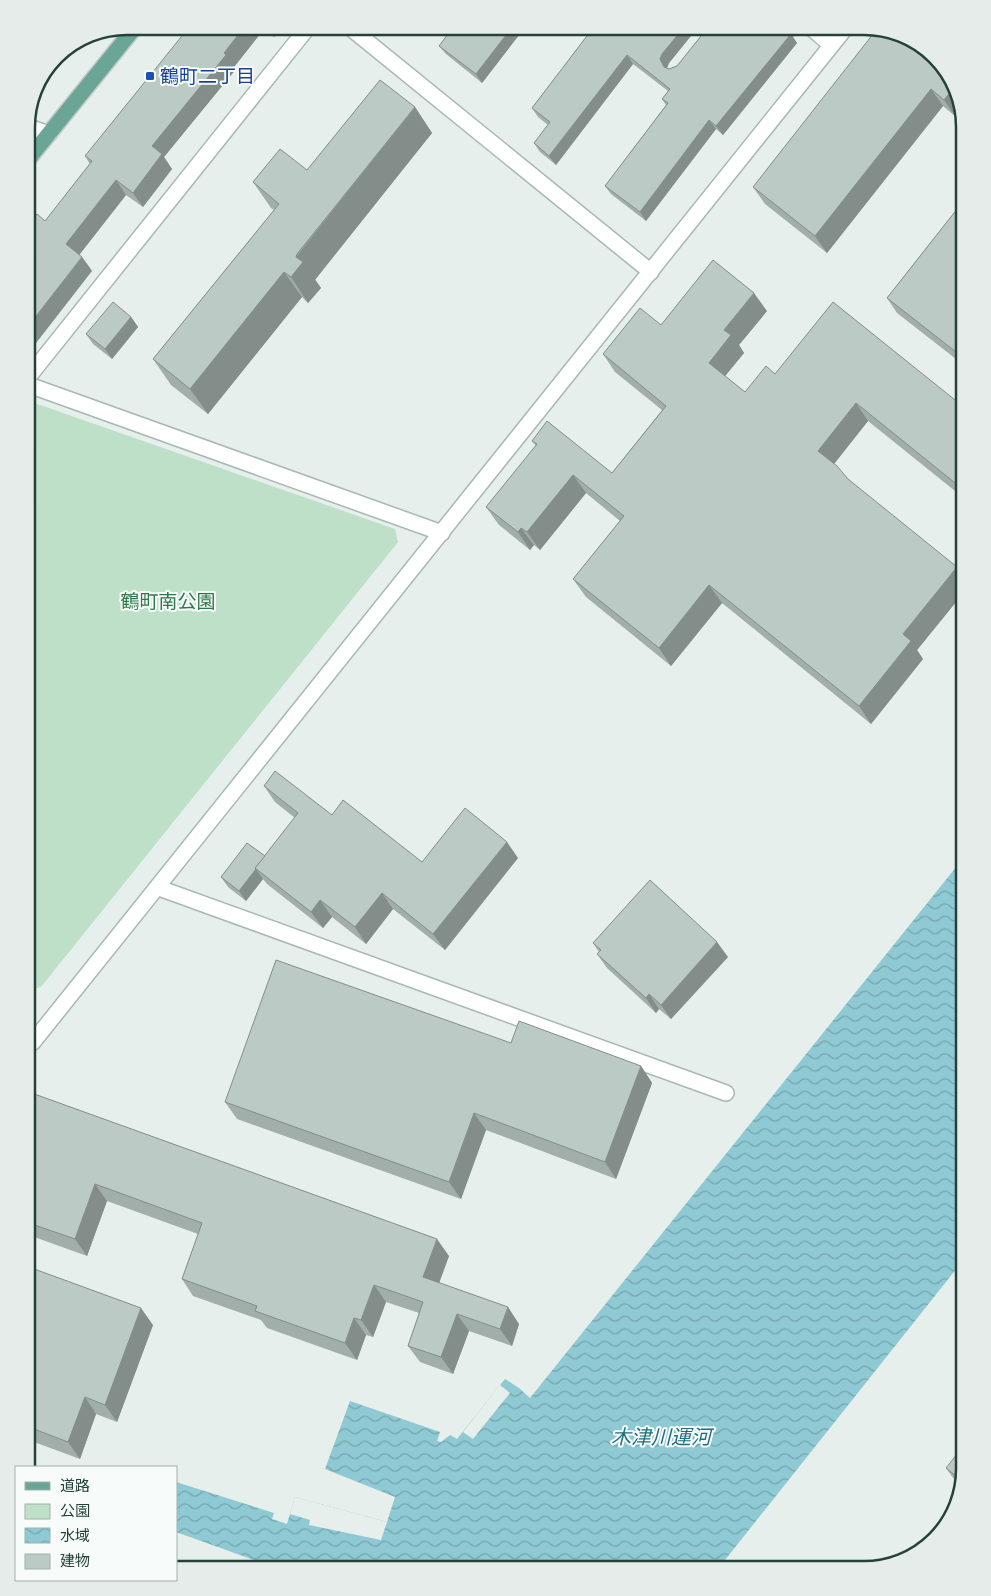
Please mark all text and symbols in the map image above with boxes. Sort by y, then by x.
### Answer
place label: 鶴町二丁目 [160,66,255,88]
marker: 鶴町二丁目 [144,70,156,82]
park label: 鶴町南公園 [120,591,216,613]
water label: 木津川運河 [611,1426,715,1449]
legend [15,1466,178,1581]
text: 道路 [60,1477,90,1495]
text: 公園 [60,1502,90,1520]
text: 水域 [60,1527,90,1545]
text: 建物 [60,1552,90,1570]

